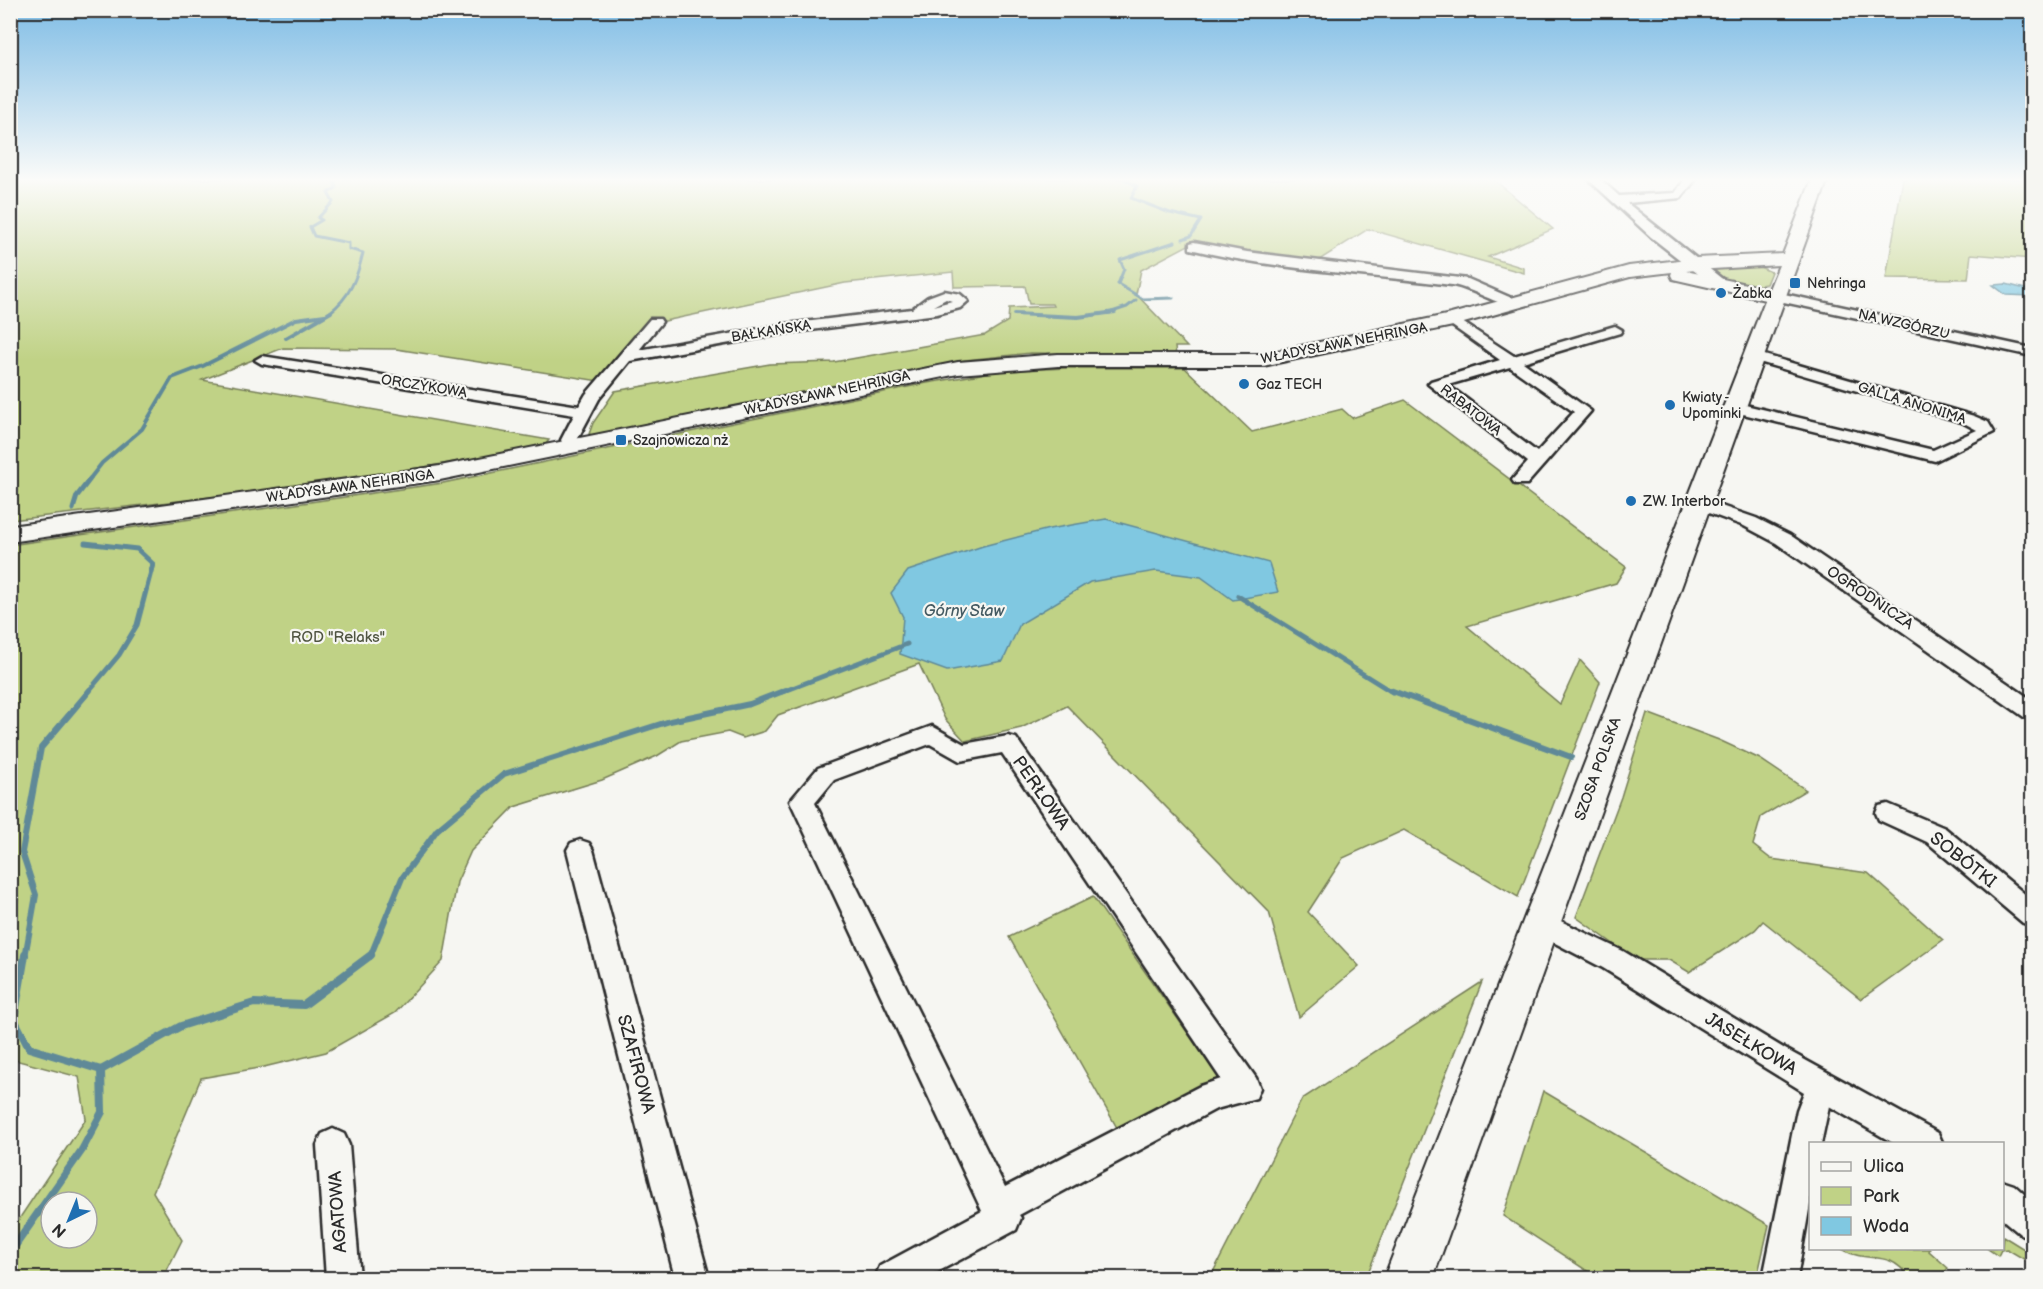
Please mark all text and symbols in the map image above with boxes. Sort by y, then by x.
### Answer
place label: Nehringa [1807,275,1866,292]
marker: Nehringa [1788,276,1802,290]
place label: Żabka [1732,284,1772,302]
marker: Żabka [1714,286,1728,300]
street label: NA WZGÓRZU [1857,304,1952,343]
street label: BAŁKAŃSKA [730,315,813,346]
street label: WŁADYSŁAWA NEHRINGA [1259,318,1429,367]
street label: WŁADYSŁAWA NEHRINGA [742,367,912,419]
street label: ORCZYKOWA [380,371,469,401]
place label: Gaz TECH [1256,376,1322,393]
marker: Gaz TECH [1237,377,1251,391]
street label: GALLA ANONIMA [1856,378,1969,428]
street label: RABATOWA [1437,381,1505,440]
place label: Kwiaty - Upominki [1682,389,1741,422]
marker: Kwiaty - Upominki [1663,398,1677,412]
place label: Szajnowicza nż [633,432,728,449]
marker: Szajnowicza nż [614,433,628,447]
street label: WŁADYSŁAWA NEHRINGA [265,466,435,506]
place label: ZW. Interbor [1642,492,1726,511]
marker: ZW. Interbor [1624,494,1638,508]
street label: OGRODNICZA [1823,562,1918,634]
water label: Górny Staw [924,602,1006,621]
park label: ROD "Relaks" [291,628,385,647]
street label: SZOSA POLSKA [1570,714,1626,823]
street label: PERŁOWA [1008,752,1074,834]
street label: SOBÓTKI [1926,826,2001,892]
street label: JASEŁKOWA [1701,1008,1801,1080]
street label: SZAFIROWA [613,1012,659,1116]
legend [1809,1142,2004,1250]
text: Ulica [1863,1156,1904,1177]
street label: AGATOWA [325,1170,351,1254]
text: Park [1863,1186,1899,1207]
north arrow [39,1190,99,1250]
text: Woda [1863,1216,1909,1237]
text: N [49,1219,71,1241]

